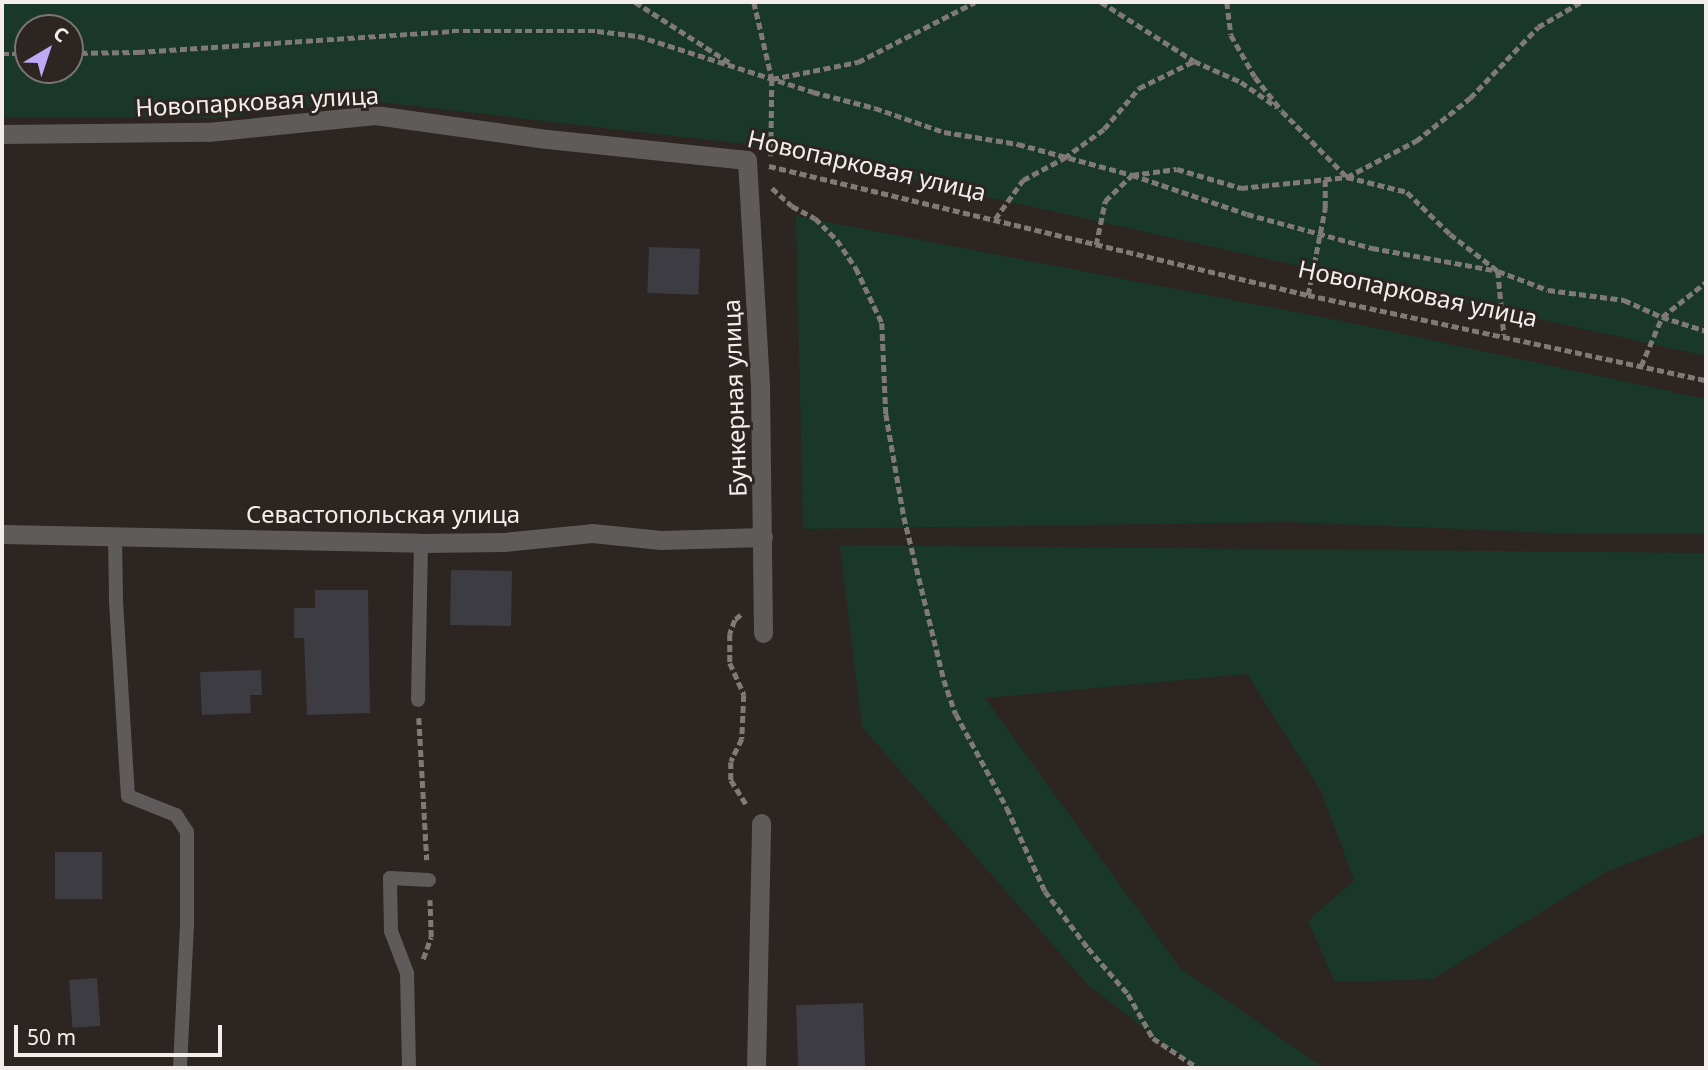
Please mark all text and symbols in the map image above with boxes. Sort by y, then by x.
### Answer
north arrow [14,14,84,84]
text: С [48,20,74,48]
street label: Новопарковая улица [134,80,380,122]
street label: Новопарковая улица [745,124,989,206]
street label: Новопарковая улица [1296,254,1540,332]
street label: Бункерная улица [716,299,752,497]
street label: Севастопольская улица [246,500,520,528]
scale bar [18,1010,226,1054]
text: 50 m [27,1023,76,1051]

